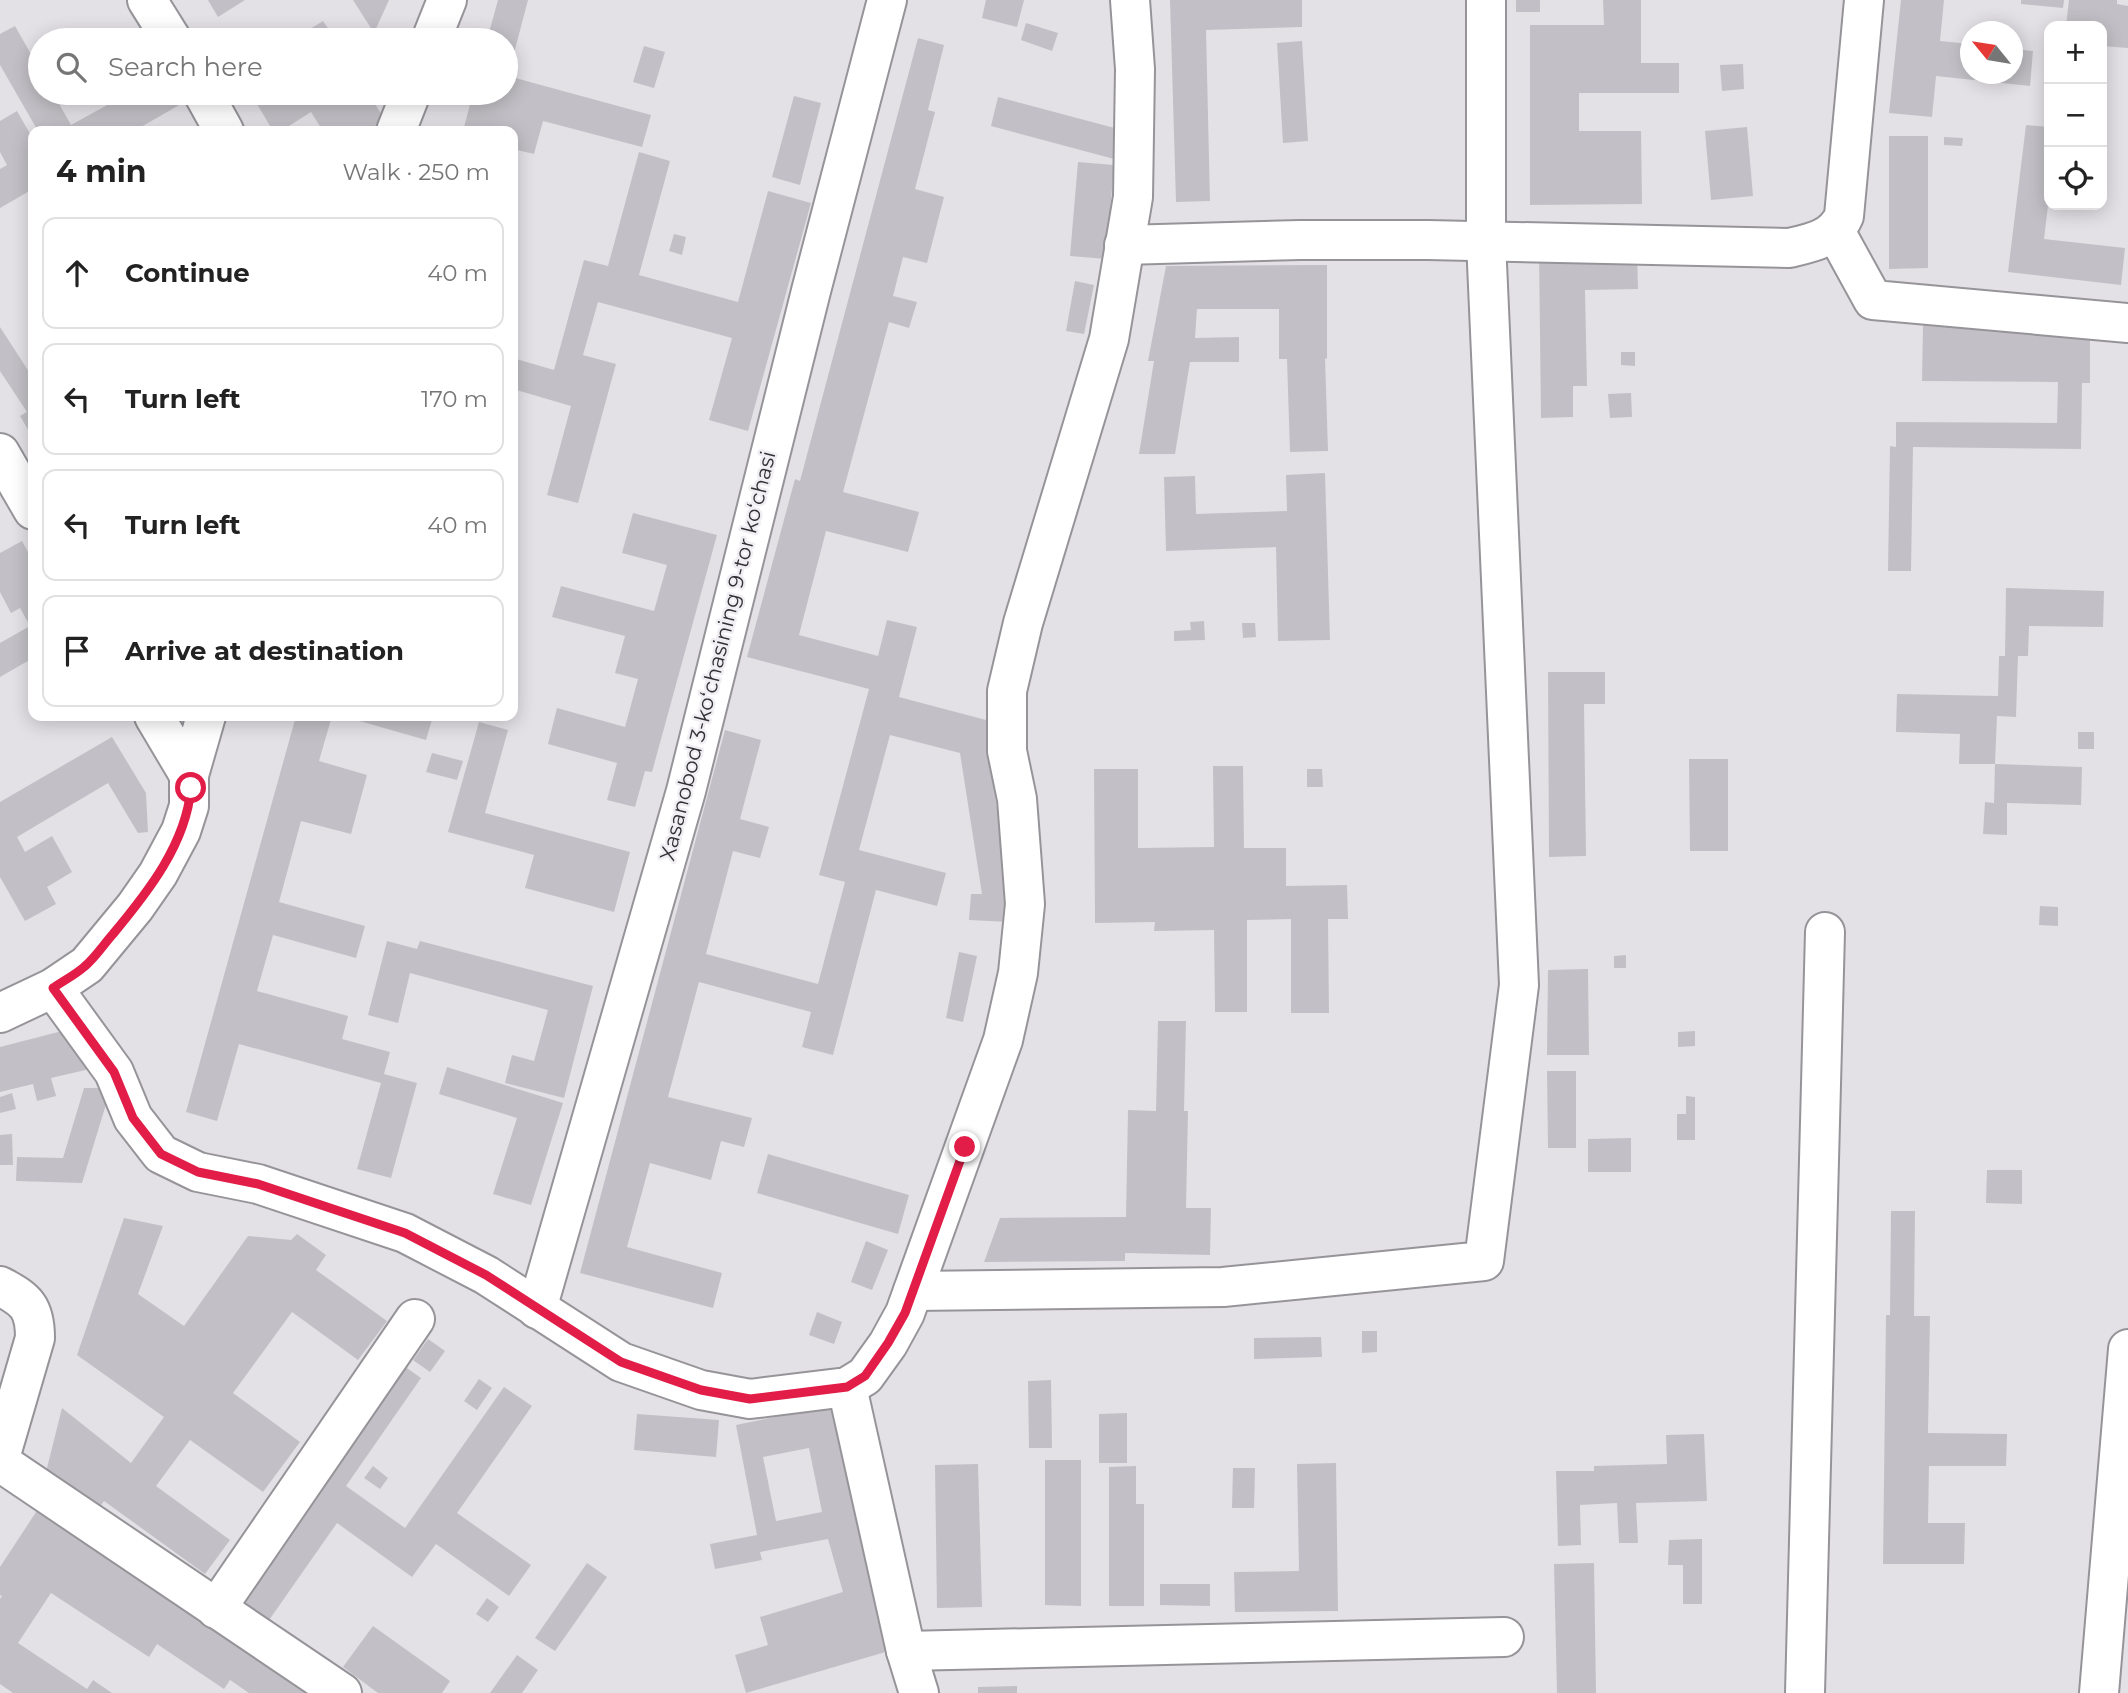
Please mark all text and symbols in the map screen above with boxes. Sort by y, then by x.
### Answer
north arrow [1960,21,2023,84]
map controls [2044,21,2107,210]
button: + [2044,21,2107,84]
search box [28,28,518,105]
icon: search [52,48,90,86]
text: Search here [108,51,263,83]
button: − [2044,84,2107,147]
button: locate [2044,147,2107,210]
text: 4 min [56,153,146,190]
text: Walk · 250 m [343,158,490,186]
icon: ahead [58,254,96,292]
text: Continue [125,257,250,289]
text: 40 m [427,259,488,287]
icon: left [58,380,96,418]
text: Turn left [125,383,241,415]
text: 170 m [421,385,488,413]
street label: Xasanobod 3-koʻchasining 9-tor koʻchasi [654,449,781,863]
icon: left [58,506,96,544]
text: Turn left [125,509,241,541]
text: 40 m [427,511,488,539]
icon: arrive [58,632,96,670]
text: Arrive at destination [125,635,404,667]
route start [175,772,206,803]
route end [949,1131,980,1162]

